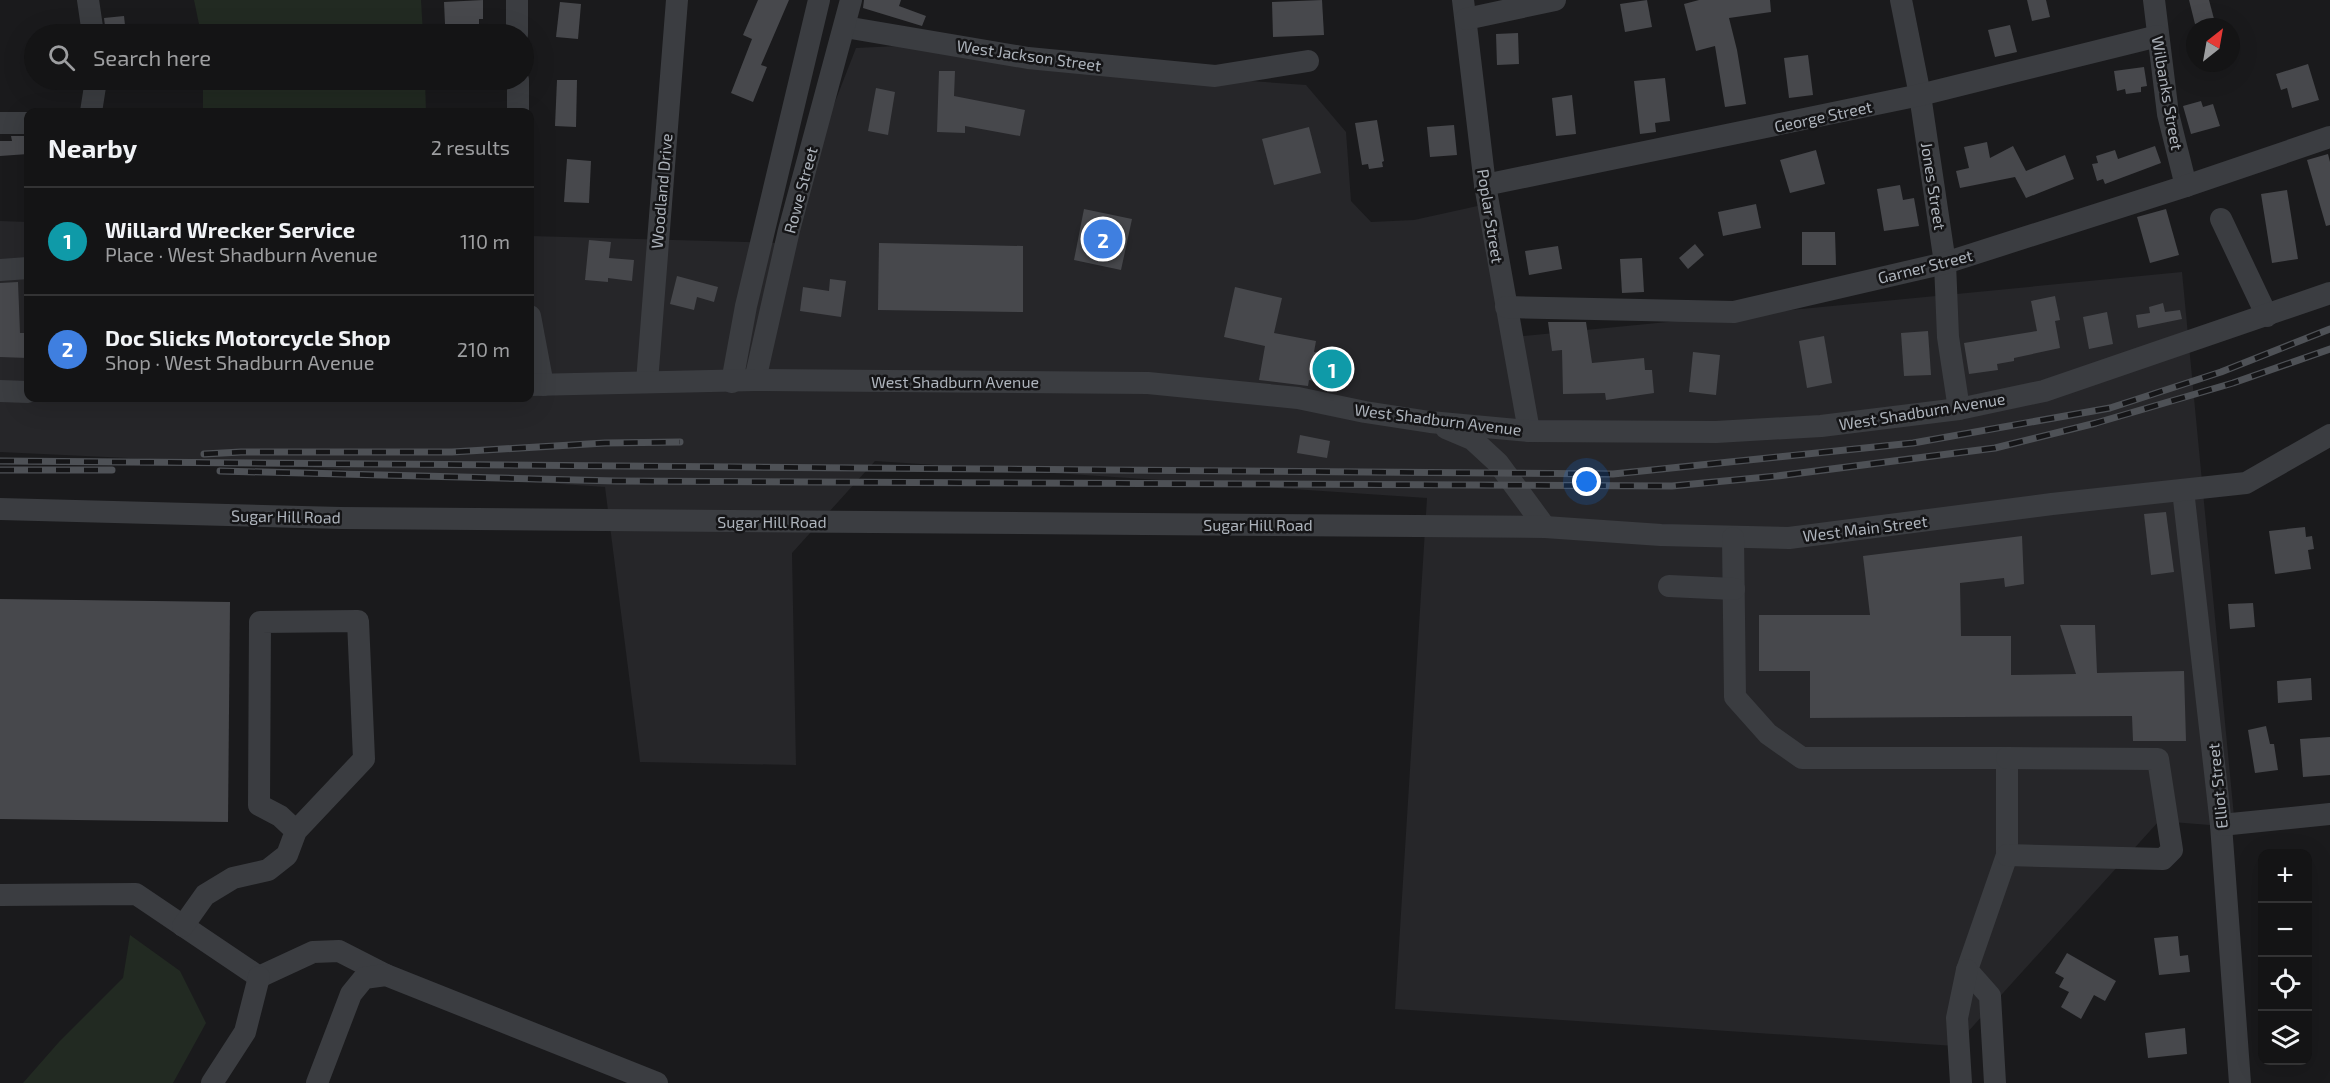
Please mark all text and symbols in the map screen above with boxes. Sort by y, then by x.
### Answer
north arrow [2186,18,2240,72]
search box [24,24,534,90]
street label: West Jackson Street [956,35,1102,75]
street label: Wilbanks Street [2149,35,2187,151]
icon: search [45,41,78,74]
text: Search here [93,44,211,70]
street label: George Street [1772,96,1874,136]
text: Nearby [48,132,137,163]
street label: Woodland Drive [646,133,676,249]
text: 2 results [431,135,510,159]
street label: Jones Street [1918,141,1950,231]
street label: Rowe Street [779,145,821,235]
street label: Poplar Street [1474,167,1508,265]
text: Willard Wrecker Service [105,216,355,242]
pin: 2 [1084,216,1122,262]
text: 1 [63,229,72,253]
text: 110 m [460,229,510,253]
text: Place · West Shadburn Avenue [105,242,378,266]
street label: Garner Street [1876,245,1974,287]
text: Doc Slicks Motorcycle Shop [105,324,391,350]
text: 2 [62,337,73,361]
text: 210 m [457,337,510,361]
pin: 1 [1312,346,1352,392]
text: Shop · West Shadburn Avenue [105,350,374,374]
street label: West Shadburn Avenue [871,372,1039,391]
street label: West Shadburn Avenue [1837,388,2007,434]
street label: West Shadburn Avenue [1353,399,1523,439]
your location [1572,467,1601,496]
street label: Sugar Hill Road [231,506,341,526]
street label: West Main Street [1802,511,1928,545]
street label: Sugar Hill Road [717,512,827,531]
street label: Sugar Hill Road [1203,515,1313,534]
street label: Elliot Street [2203,742,2231,830]
map controls [2258,849,2312,1065]
button: + [2258,849,2312,903]
button: − [2258,903,2312,957]
button: locate [2258,957,2312,1011]
button: layers [2258,1011,2312,1065]

